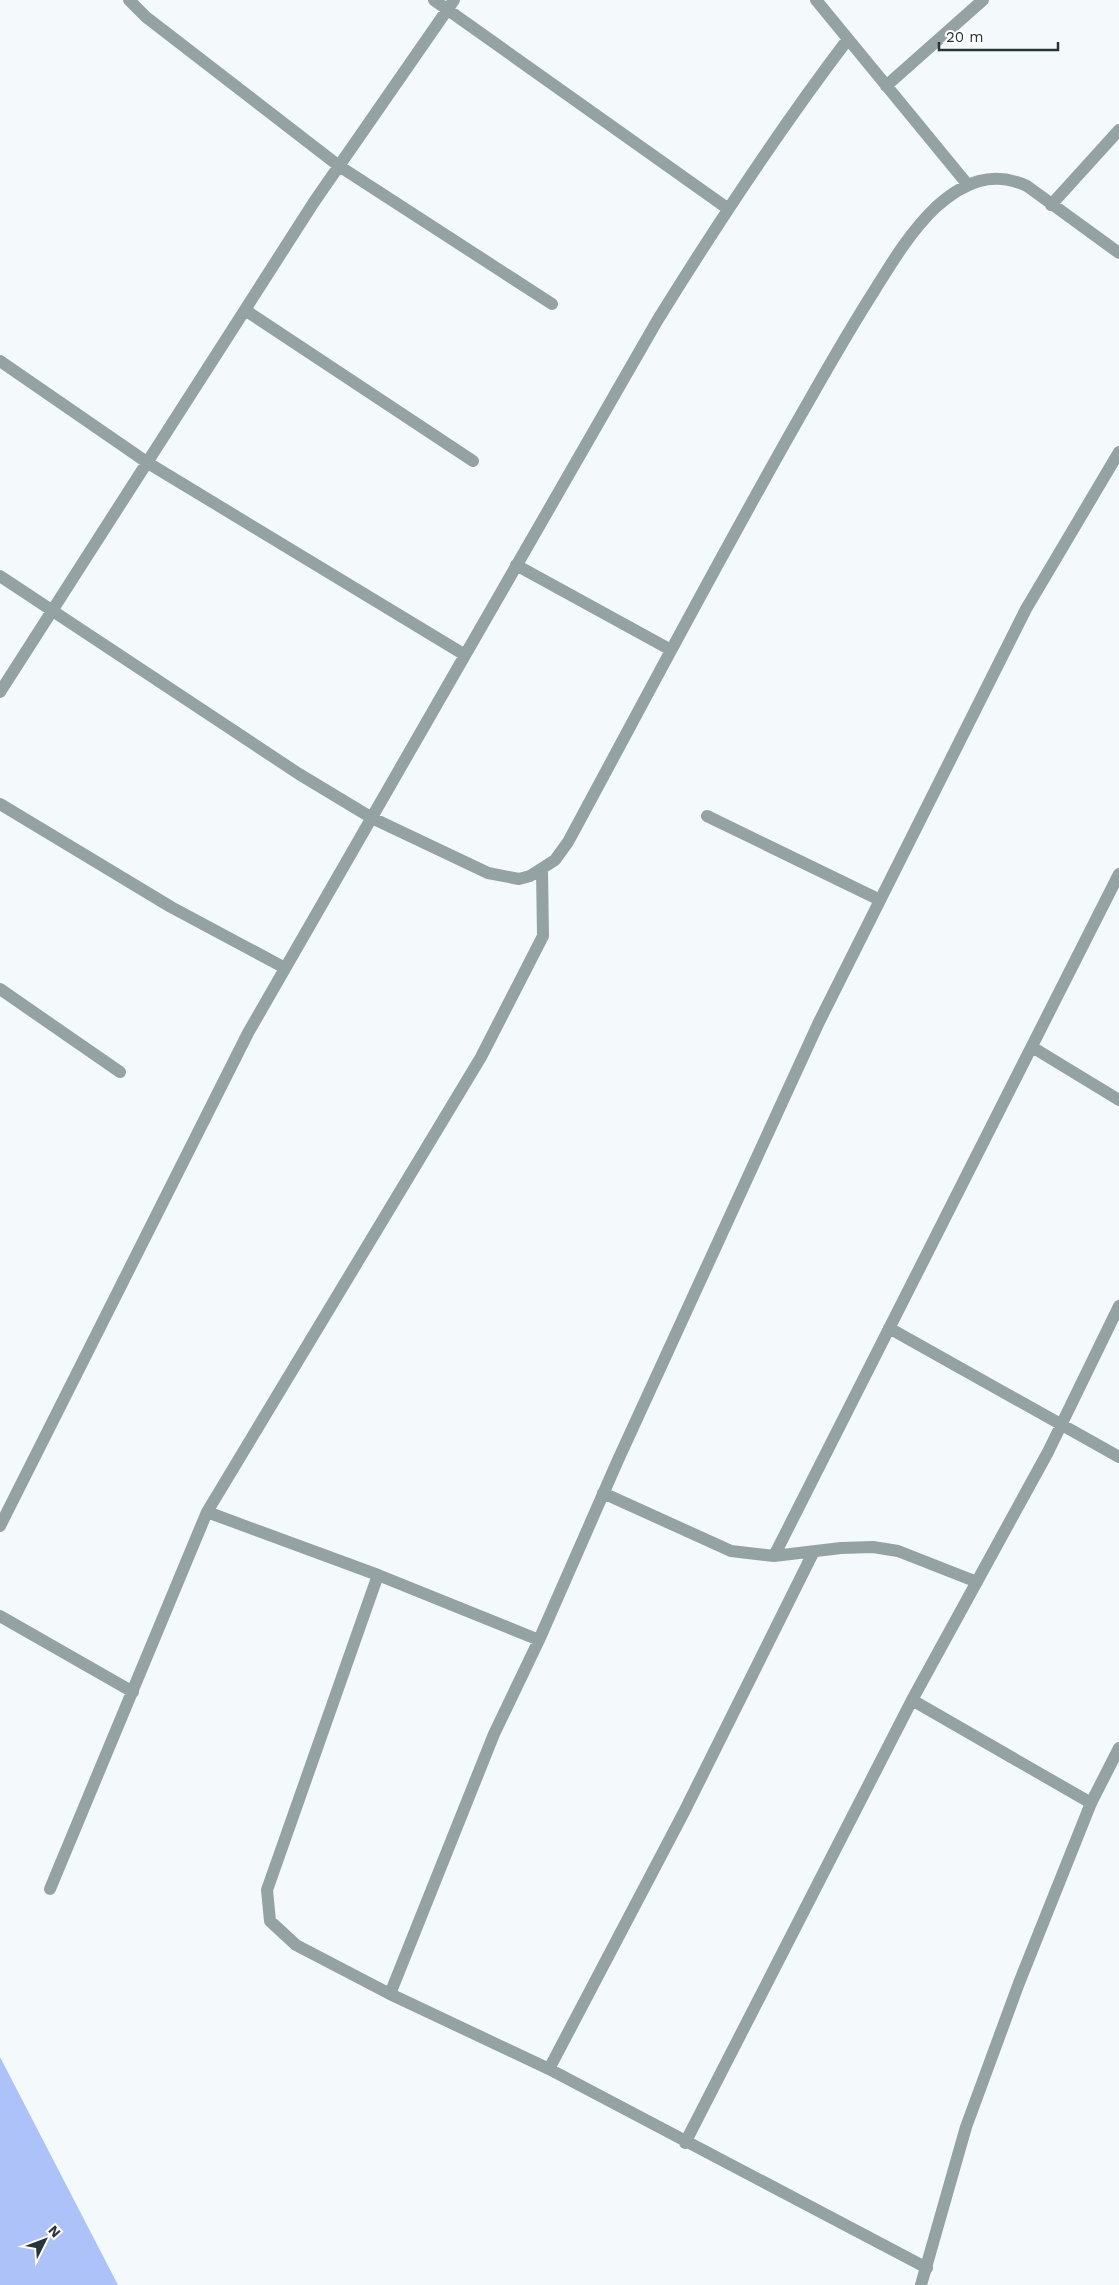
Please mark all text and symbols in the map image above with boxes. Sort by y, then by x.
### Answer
scale bar [939,20,1058,52]
text: 20 m [946,28,984,46]
north arrow [20,2215,70,2265]
text: N [45,2222,64,2241]

